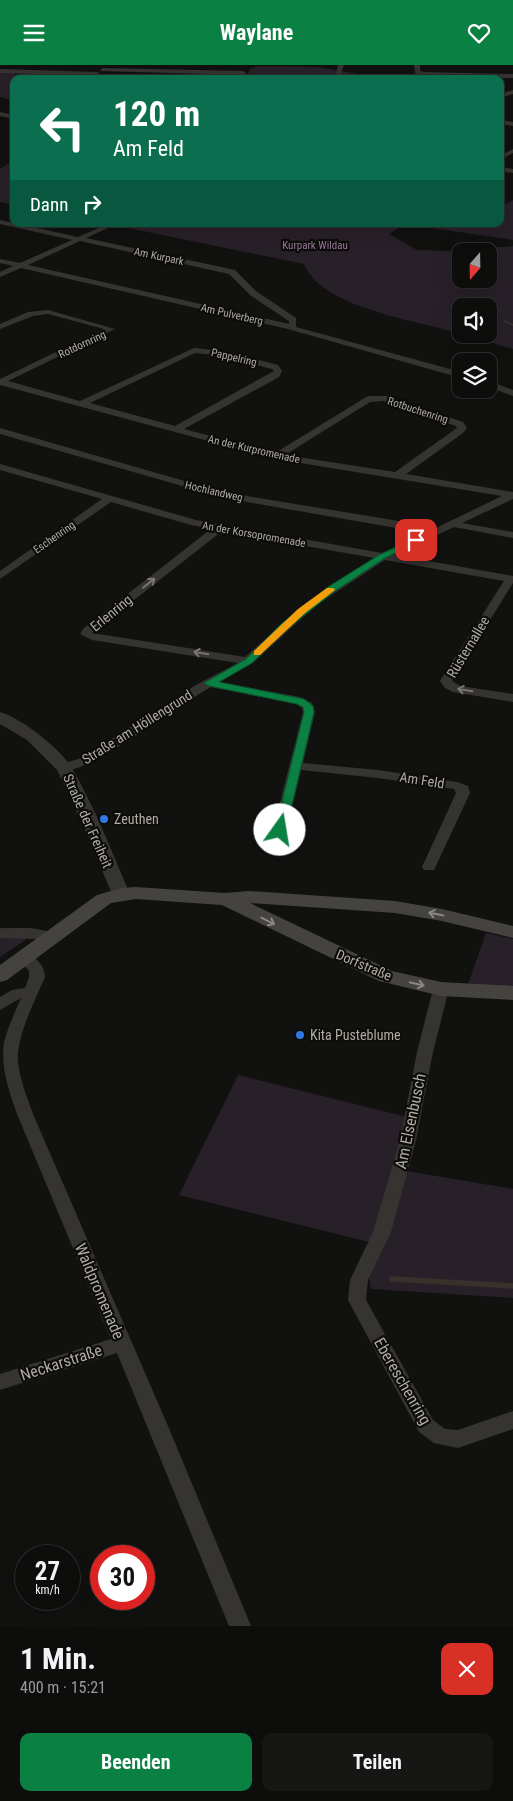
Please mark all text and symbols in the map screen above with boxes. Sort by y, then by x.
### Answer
icon: menu [20,19,48,47]
icon: heart [465,19,493,47]
text: Waylane [220,20,293,45]
text: 120 m [113,94,200,135]
icon: left [30,95,95,160]
text: Am Feld [113,136,184,161]
icon: right [78,190,106,218]
text: Dann [30,193,68,216]
park label: Kurpark Wildau [282,239,348,252]
north arrow [452,243,498,287]
map controls [452,243,497,398]
street label: Am Kurpark [133,245,185,268]
button: sound [452,298,497,343]
street label: Am Pulverberg [199,301,264,328]
street label: Rotdornring [56,328,108,361]
street label: Pappelring [210,346,258,369]
button: layers [452,353,497,398]
street label: Rotbuchenring [386,395,450,426]
street label: An der Kurpromenade [207,433,301,466]
street label: Hochlandweg [184,479,244,504]
street label: Eschenring [31,518,78,556]
street label: An der Korsopromenade [201,519,307,550]
pin [395,519,437,561]
icon: arrive [402,526,430,554]
one-way arrow [142,577,155,588]
street label: Erlenring [87,591,135,635]
street label: Rüsternallee [443,613,493,681]
one-way arrow [193,648,209,658]
one-way arrow [457,685,473,695]
street label: Straße am Höllengrund [79,687,195,767]
street label: Am Feld [398,769,446,791]
street label: Straße der Freiheit [60,771,116,871]
position arrow [253,803,305,855]
place label: Zeuthen [114,811,159,827]
marker: Zeuthen [98,813,110,825]
one-way arrow [428,908,444,918]
one-way arrow [261,916,276,926]
street label: Dorfstraße [334,946,395,984]
one-way arrow [409,980,425,989]
place label: Kita Pusteblume [310,1027,401,1043]
marker: Kita Pusteblume [294,1029,306,1041]
street label: Am Elsenbusch [391,1072,430,1171]
street label: Waldpromenade [71,1240,128,1342]
street label: Ebereschenring [370,1334,435,1428]
street label: Neckarstraße [18,1340,104,1385]
speed limit sign: 30 [90,1545,155,1610]
text: 27 [35,1557,60,1586]
text: km/h [35,1583,60,1597]
text: 1 Min. [20,1641,96,1676]
button: close [441,1643,493,1695]
text: 400 m · 15:21 [20,1678,106,1697]
button: Beenden [20,1733,252,1791]
button: Teilen [262,1733,493,1791]

